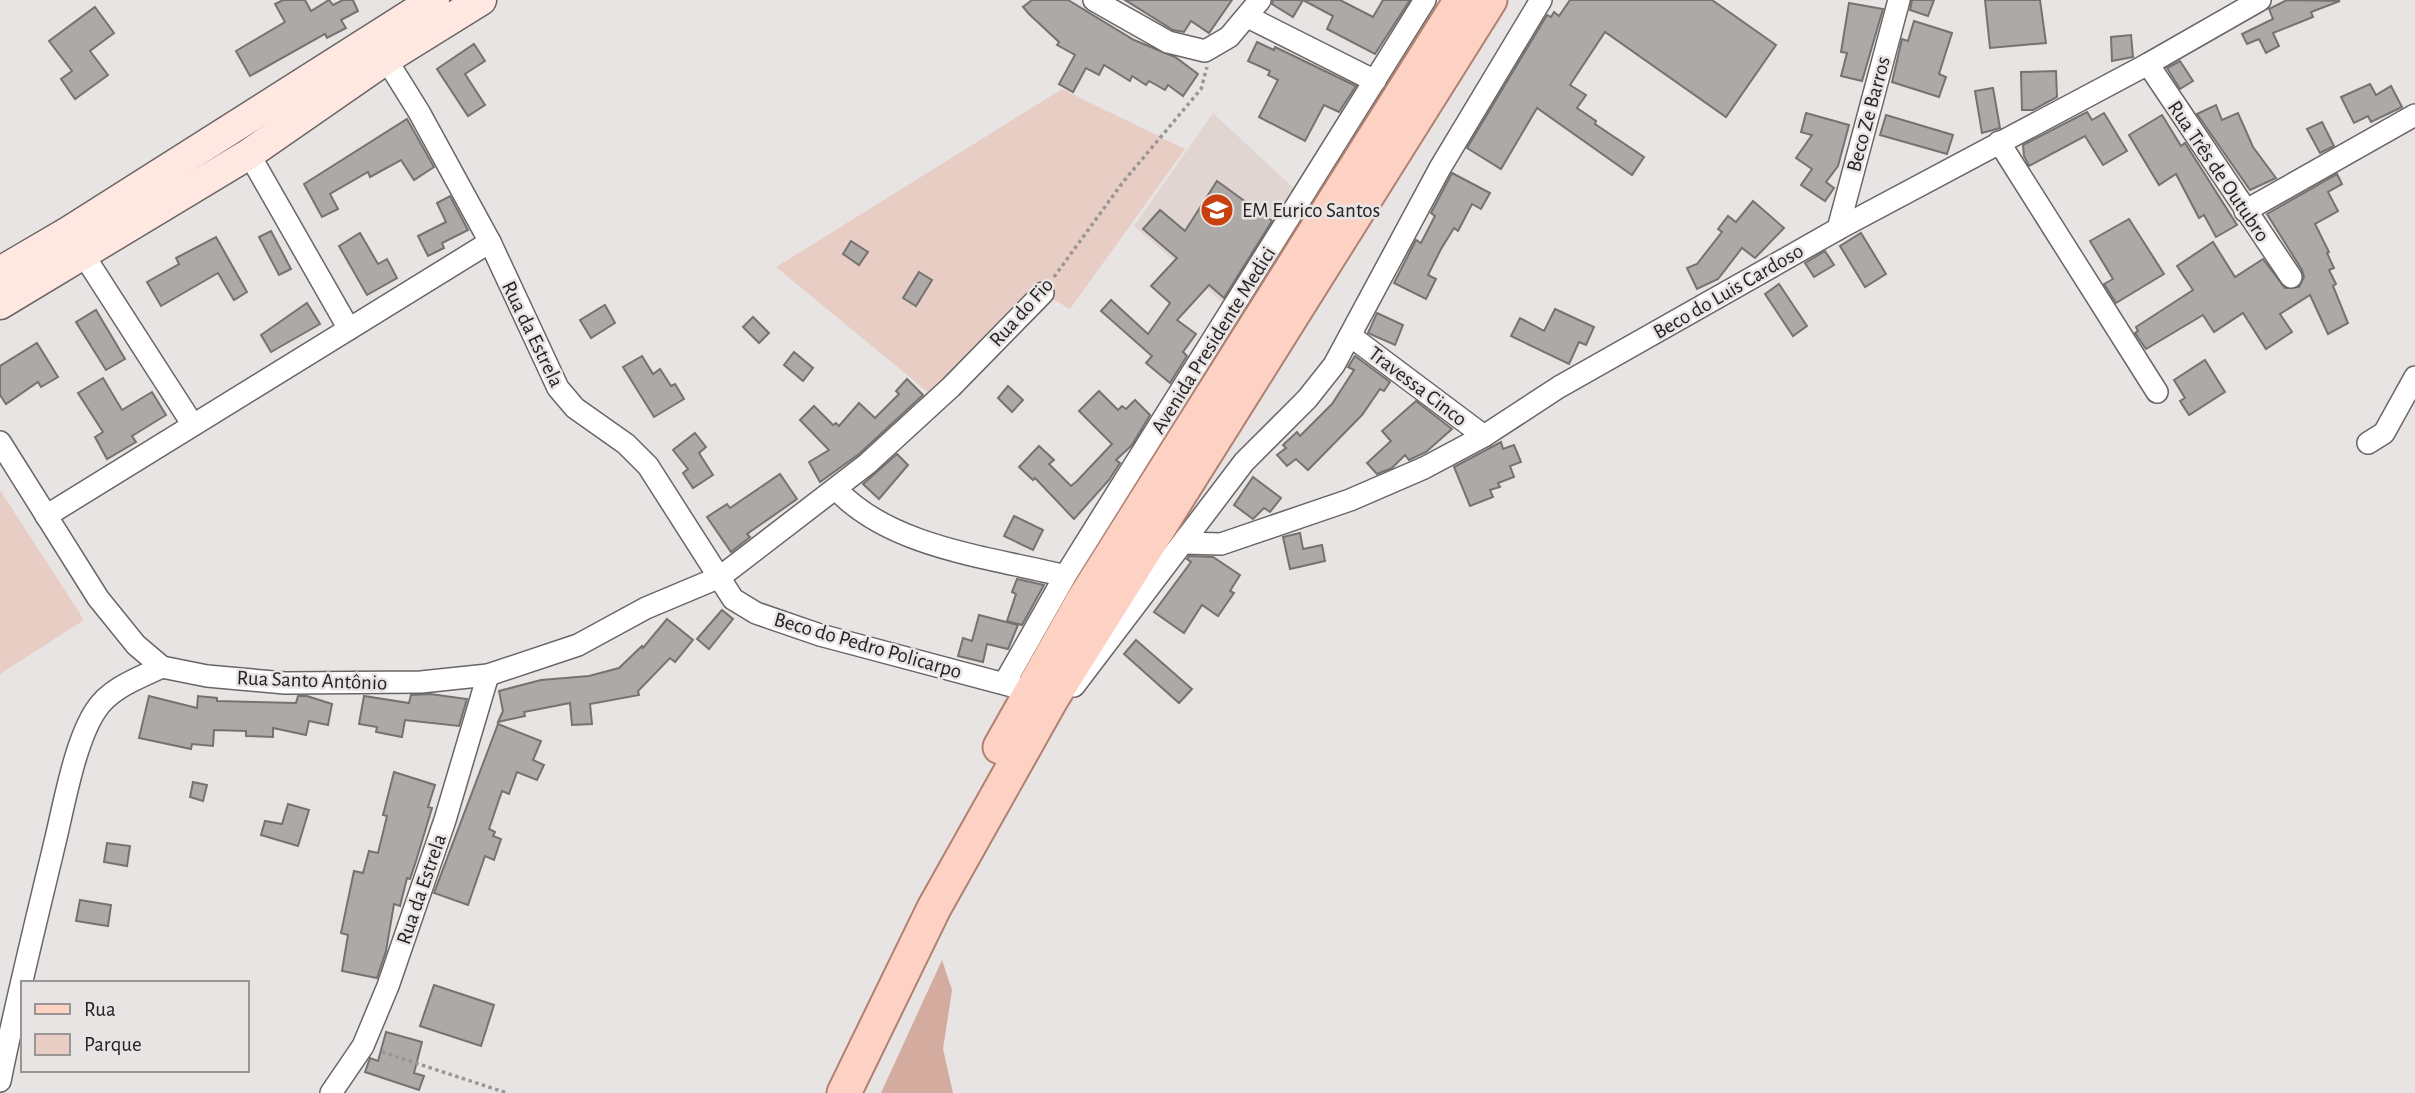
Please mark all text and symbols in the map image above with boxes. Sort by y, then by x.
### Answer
street label: Beco Ze Barros [1843,54,1894,174]
street label: Rua Três de Outubro [2164,97,2273,245]
school or university icon: EM Eurico Santos [1198,191,1236,229]
place label: EM Eurico Santos [1242,200,1380,221]
street label: Beco do Luis Cardoso [1650,240,1807,343]
street label: Avenida Presidente Medici [1147,243,1280,437]
street label: Rua do Fio [985,274,1057,351]
street label: Rua da Estrela [498,278,567,391]
street label: Travessa Cinco [1365,343,1471,430]
street label: Beco do Pedro Policarpo [772,609,964,682]
street label: Rua Santo Antônio [236,667,388,694]
street label: Rua da Estrela [393,831,450,947]
legend [21,981,248,1072]
text: Rua [84,999,116,1020]
text: Parque [84,1034,142,1055]

